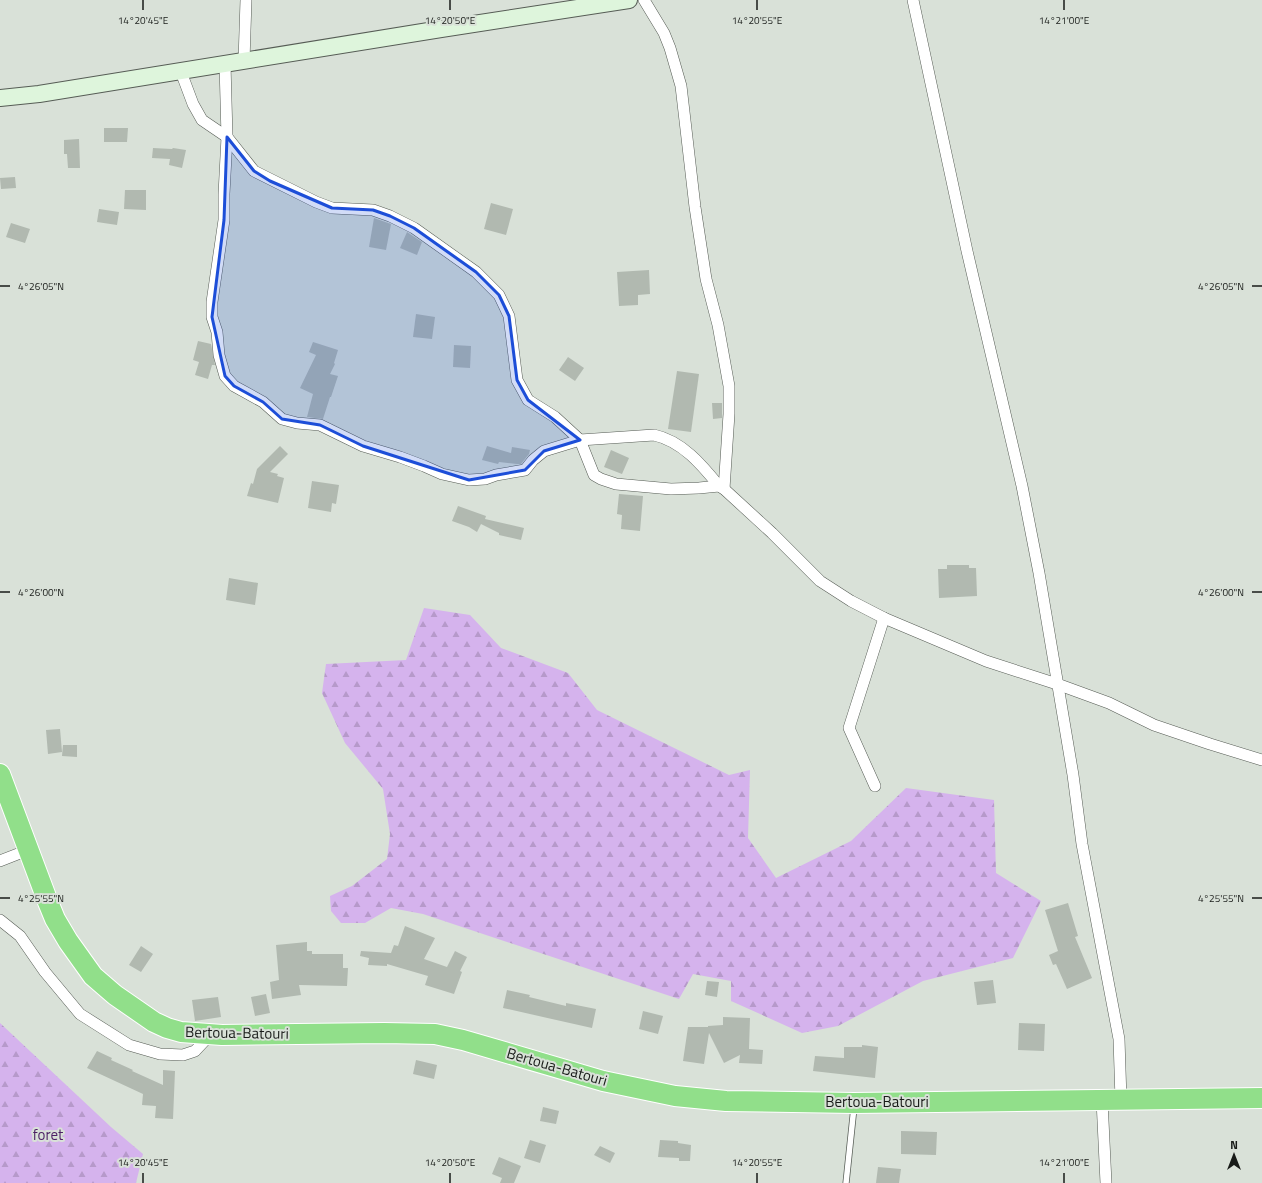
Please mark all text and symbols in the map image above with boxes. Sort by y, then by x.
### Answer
text: 14°20'45"E [118,13,169,28]
text: 14°20'50"E [425,13,476,28]
text: 14°20'55"E [732,13,783,28]
text: 14°21'00"E [1039,13,1090,28]
text: 4°26'05"N [18,279,64,294]
text: 4°26'05"N [1198,279,1244,294]
text: 4°26'00"N [18,585,64,600]
text: 4°26'00"N [1198,585,1244,600]
text: 4°25'55"N [18,891,64,906]
text: 4°25'55"N [1198,891,1244,906]
street label: Bertoua-Batouri [185,1020,289,1045]
street label: Bertoua-Batouri [504,1041,610,1092]
street label: Bertoua-Batouri [825,1090,929,1113]
park label: foret [33,1123,64,1146]
north arrow [1214,1135,1254,1175]
text: N [1230,1137,1238,1153]
text: 14°20'45"E [118,1155,169,1170]
text: 14°20'50"E [425,1155,476,1170]
text: 14°20'55"E [732,1155,783,1170]
text: 14°21'00"E [1039,1155,1090,1170]

